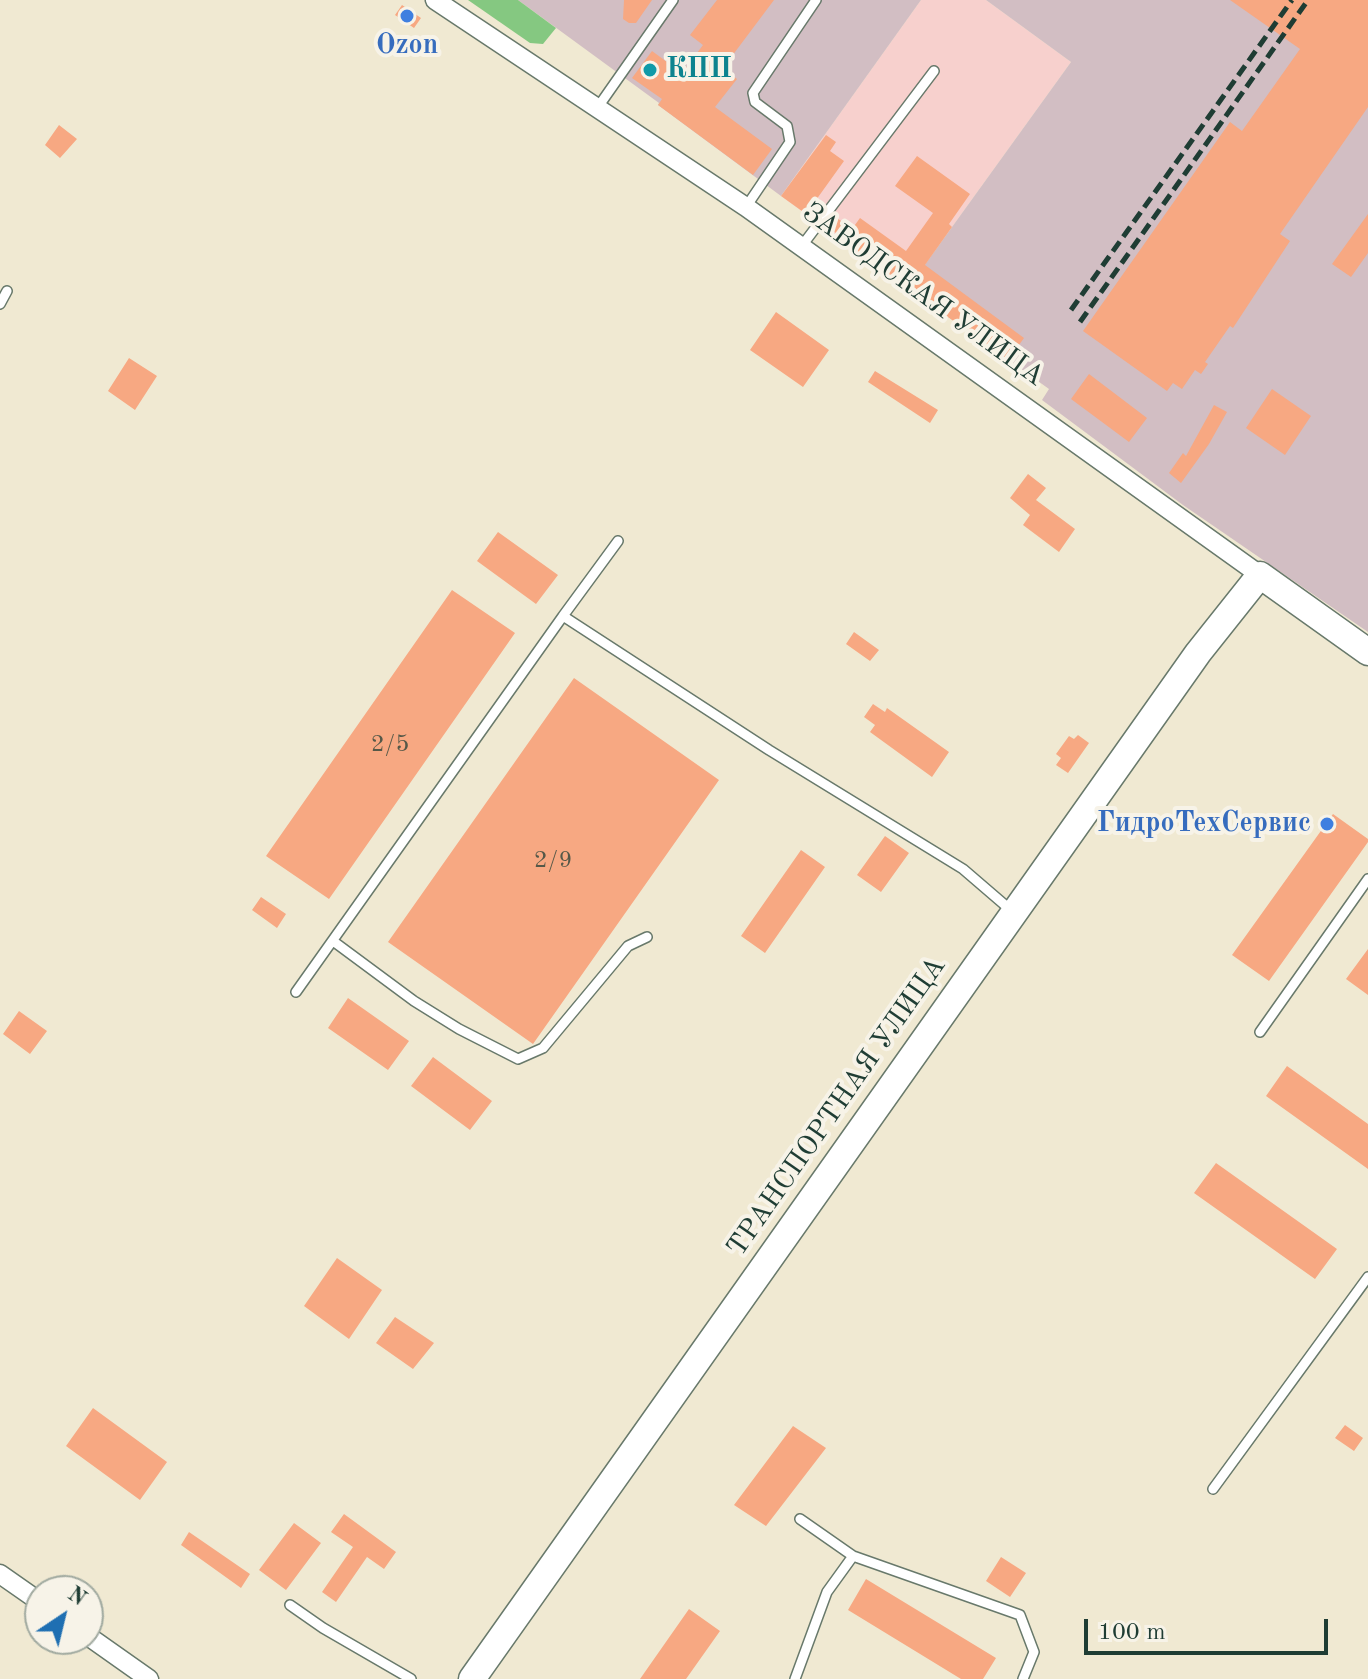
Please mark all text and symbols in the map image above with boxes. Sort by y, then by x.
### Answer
marker: Ozon [398,7,416,25]
place label: Ozon [376,29,438,63]
place label: КПП [666,53,732,87]
marker: КПП [641,61,659,79]
street label: ЗАВОДСКАЯ УЛИЦА [795,196,1051,394]
house number: 2/5 [371,731,409,759]
place label: ГидроТехСервис [1097,807,1311,841]
marker: ГидроТехСервис [1318,815,1336,833]
house number: 2/9 [534,847,572,875]
street label: ТРАНСПОРТНАЯ УЛИЦА [720,951,954,1263]
north arrow [24,1575,104,1655]
text: N [63,1583,90,1611]
scale bar [1088,1603,1332,1653]
text: 100 m [1098,1621,1166,1645]

